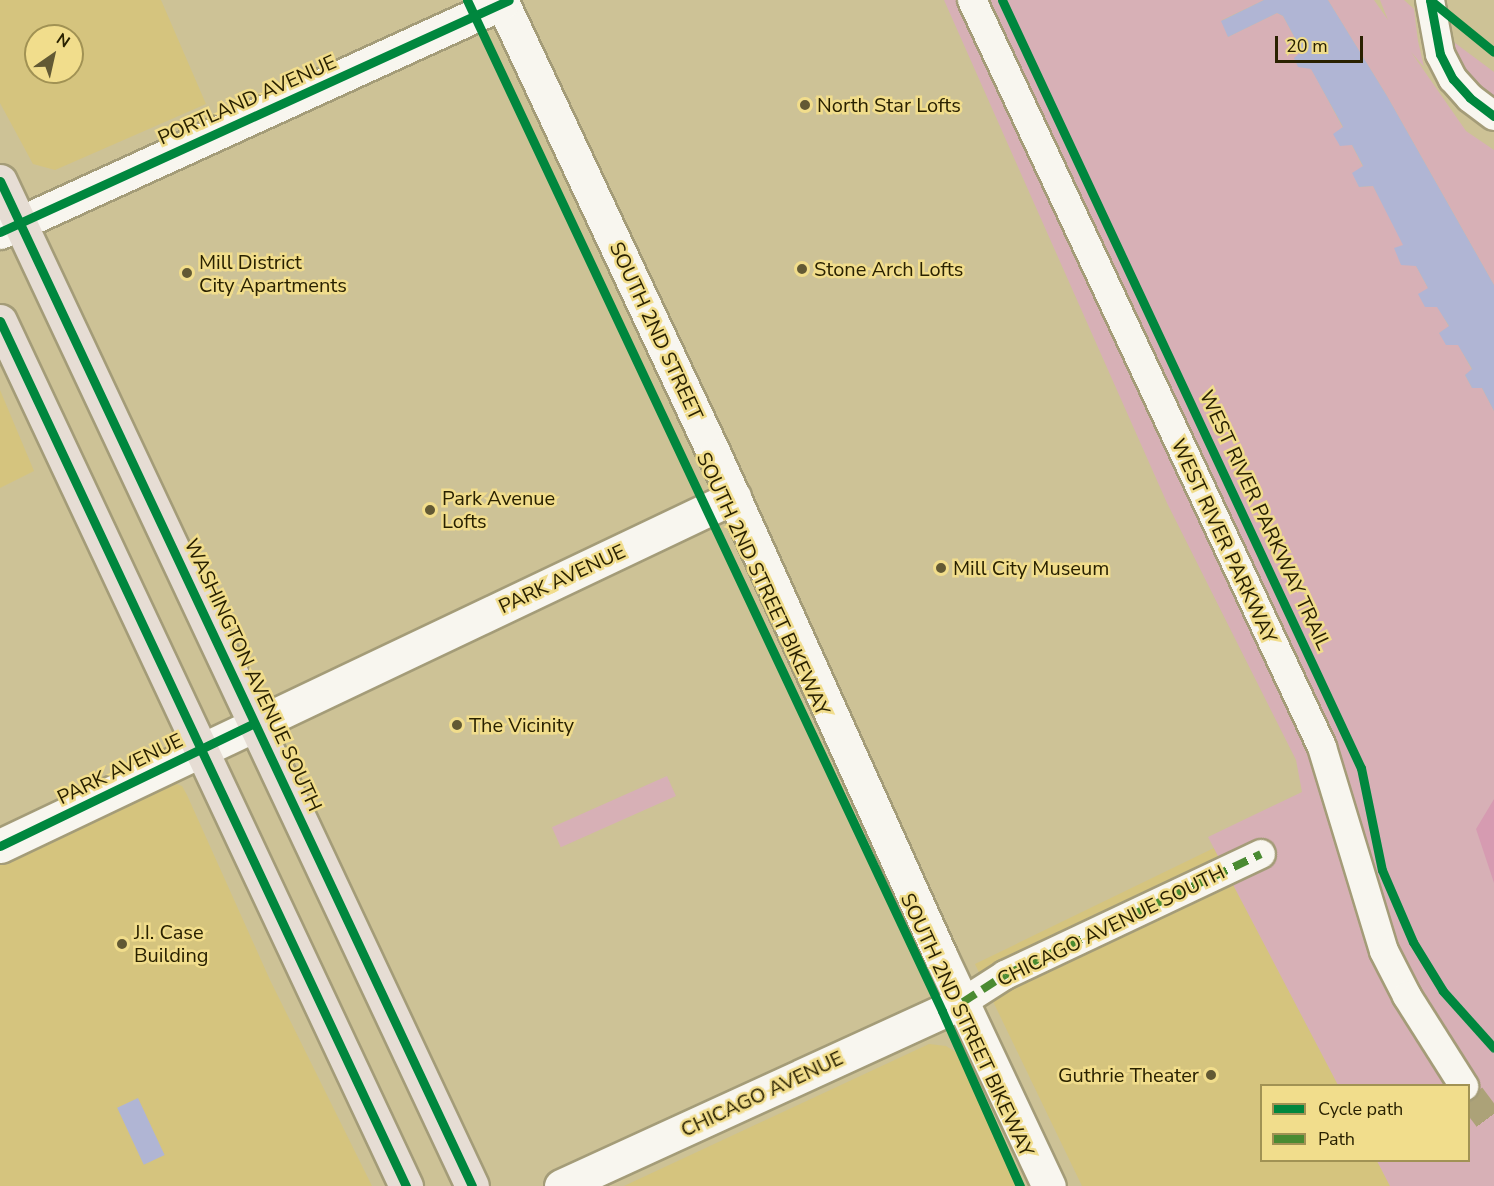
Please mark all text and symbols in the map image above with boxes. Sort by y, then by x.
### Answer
north arrow [24,24,84,84]
scale bar [1278,24,1366,62]
text: N [52,28,74,53]
text: 20 m [1286,34,1328,58]
street label: PORTLAND AVENUE [154,50,340,150]
place label: North Star Lofts [817,93,961,117]
marker: North Star Lofts [798,98,812,112]
street label: SOUTH 2ND STREET [604,238,708,424]
place label: Mill District City Apartments [199,250,347,297]
place label: Stone Arch Lofts [814,257,963,281]
marker: Stone Arch Lofts [795,262,809,276]
marker: Mill District City Apartments [180,266,194,280]
street label: WEST RIVER PARKWAY TRAIL [1194,386,1336,654]
street label: WEST RIVER PARKWAY [1166,435,1282,647]
street label: SOUTH 2ND STREET BIKEWAY [691,448,835,720]
place label: Park Avenue Lofts [442,486,555,533]
marker: Park Avenue Lofts [423,503,437,517]
street label: WASHINGTON AVENUE SOUTH [179,535,327,815]
street label: PARK AVENUE [495,539,629,619]
place label: Mill City Museum [953,556,1109,580]
marker: Mill City Museum [934,561,948,575]
place label: The Vicinity [469,713,574,737]
marker: The Vicinity [450,718,464,732]
street label: PARK AVENUE [53,728,187,810]
street label: CHICAGO AVENUE SOUTH [993,860,1229,992]
street label: SOUTH 2ND STREET BIKEWAY [895,889,1039,1161]
place label: J.I. Case Building [134,921,209,968]
marker: J.I. Case Building [115,937,129,951]
street label: CHICAGO AVENUE [677,1046,847,1142]
place label: Guthrie Theater [1058,1063,1199,1087]
marker: Guthrie Theater [1204,1068,1218,1082]
legend [1260,1084,1470,1162]
text: Cycle path [1318,1097,1403,1121]
text: Path [1318,1127,1355,1151]

